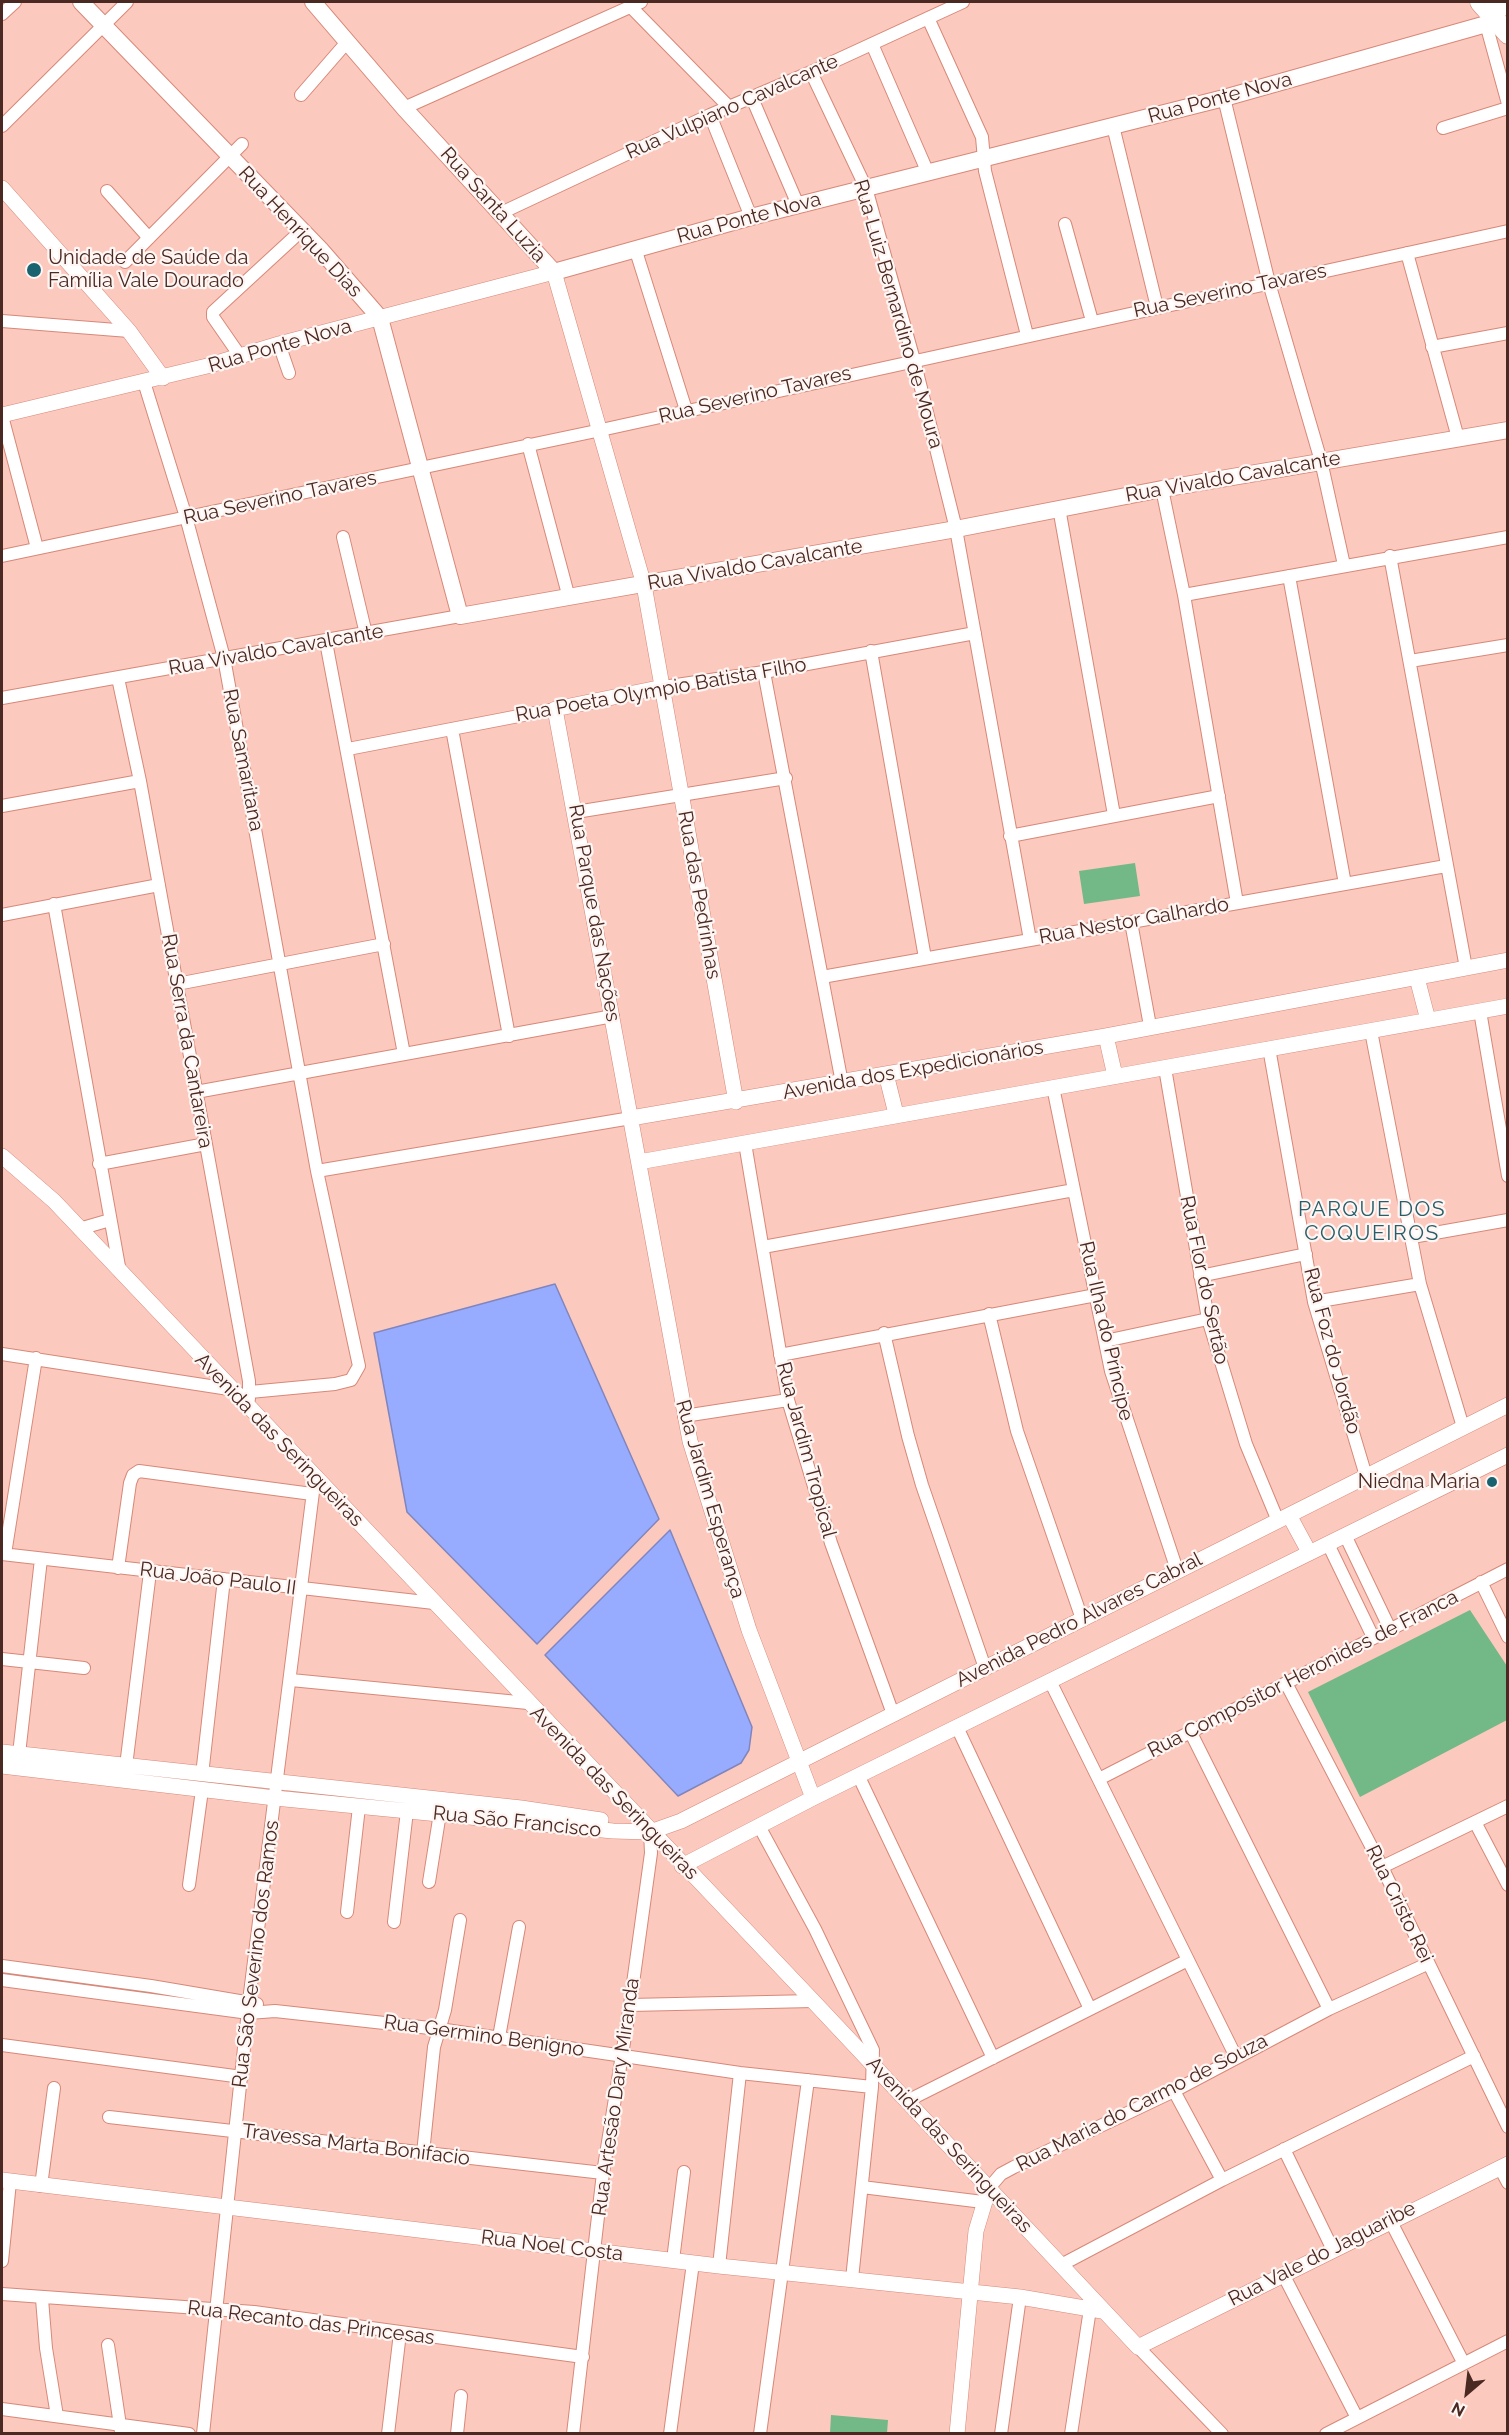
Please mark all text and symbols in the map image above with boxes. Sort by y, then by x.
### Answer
street label: Rua Vulpiano Cavalcante [622,49,842,165]
street label: Rua Ponte Nova [1145,67,1295,129]
street label: Rua Santa Luzia [435,142,551,268]
street label: Rua Henrique Dias [233,161,367,303]
street label: Rua Luiz Bernardino de Moura [848,177,948,451]
street label: Rua Ponte Nova [674,187,824,249]
place label: Unidade de Saúde da Família Vale Dourado [48,246,248,293]
street label: Rua Severino Tavares [1131,259,1329,323]
marker: Unidade de Saúde da Família Vale Dourado [25,261,43,279]
street label: Rua Ponte Nova [206,314,354,378]
street label: Rua Severino Tavares [657,361,853,429]
street label: Rua Vivaldo Cavalcante [1124,446,1342,508]
street label: Rua Severino Tavares [181,466,379,530]
street label: Rua Vivaldo Cavalcante [646,534,864,596]
street label: Rua Vivaldo Cavalcante [167,619,385,681]
street label: Rua Poeta Olympio Batista Filho [514,653,808,727]
street label: Rua Samaritana [217,687,269,833]
street label: Rua Parque das Nações [563,802,625,1024]
street label: Rua das Pedrinhas [672,809,726,981]
street label: Rua Nestor Galhardo [1037,892,1231,950]
street label: Rua Serra da Cantareira [156,932,218,1150]
street label: Avenida dos Expedicionários [781,1035,1045,1105]
street label: Rua Flor do Sertão [1174,1193,1234,1367]
district label: PARQUE DOS COQUEIROS [1298,1197,1446,1247]
street label: Rua Ilha do Príncipe [1074,1239,1138,1423]
street label: Rua Foz do Jordão [1298,1265,1366,1437]
street label: Avenida das Seringueiras [190,1348,368,1532]
street label: Rua Jardim Tropical [771,1359,841,1541]
street label: Rua Jardim Esperança [670,1397,750,1601]
place label: Niedna Maria [1358,1470,1480,1494]
marker: Niedna Maria [1485,1475,1499,1489]
street label: Avenida Pedro Alvares Cabral [952,1547,1206,1693]
street label: Rua João Paulo II [138,1557,298,1601]
street label: Rua Compositor Heronides de Franca [1144,1585,1462,1763]
street label: Avenida das Seringueiras [525,1701,703,1885]
street label: Rua São Francisco [432,1801,602,1843]
street label: Rua São Severino dos Ramos [228,1819,284,2089]
street label: Rua Cristo Rei [1360,1841,1438,1967]
street label: Rua Artesão Dary Miranda [587,1976,645,2218]
street label: Rua Germino Benigno [382,2010,586,2062]
street label: Rua Maria do Carmo de Souza [1012,2029,1272,2177]
street label: Avenida das Seringueiras [861,2052,1037,2238]
street label: Travessa Marta Bonifacio [241,2119,471,2171]
street label: Rua Vale do Jaguaribe [1224,2196,1420,2312]
street label: Rua Noel Costa [480,2225,624,2267]
street label: Rua Recanto das Princesas [186,2296,436,2350]
north arrow [1437,2363,1497,2423]
text: N [1448,2398,1468,2421]

